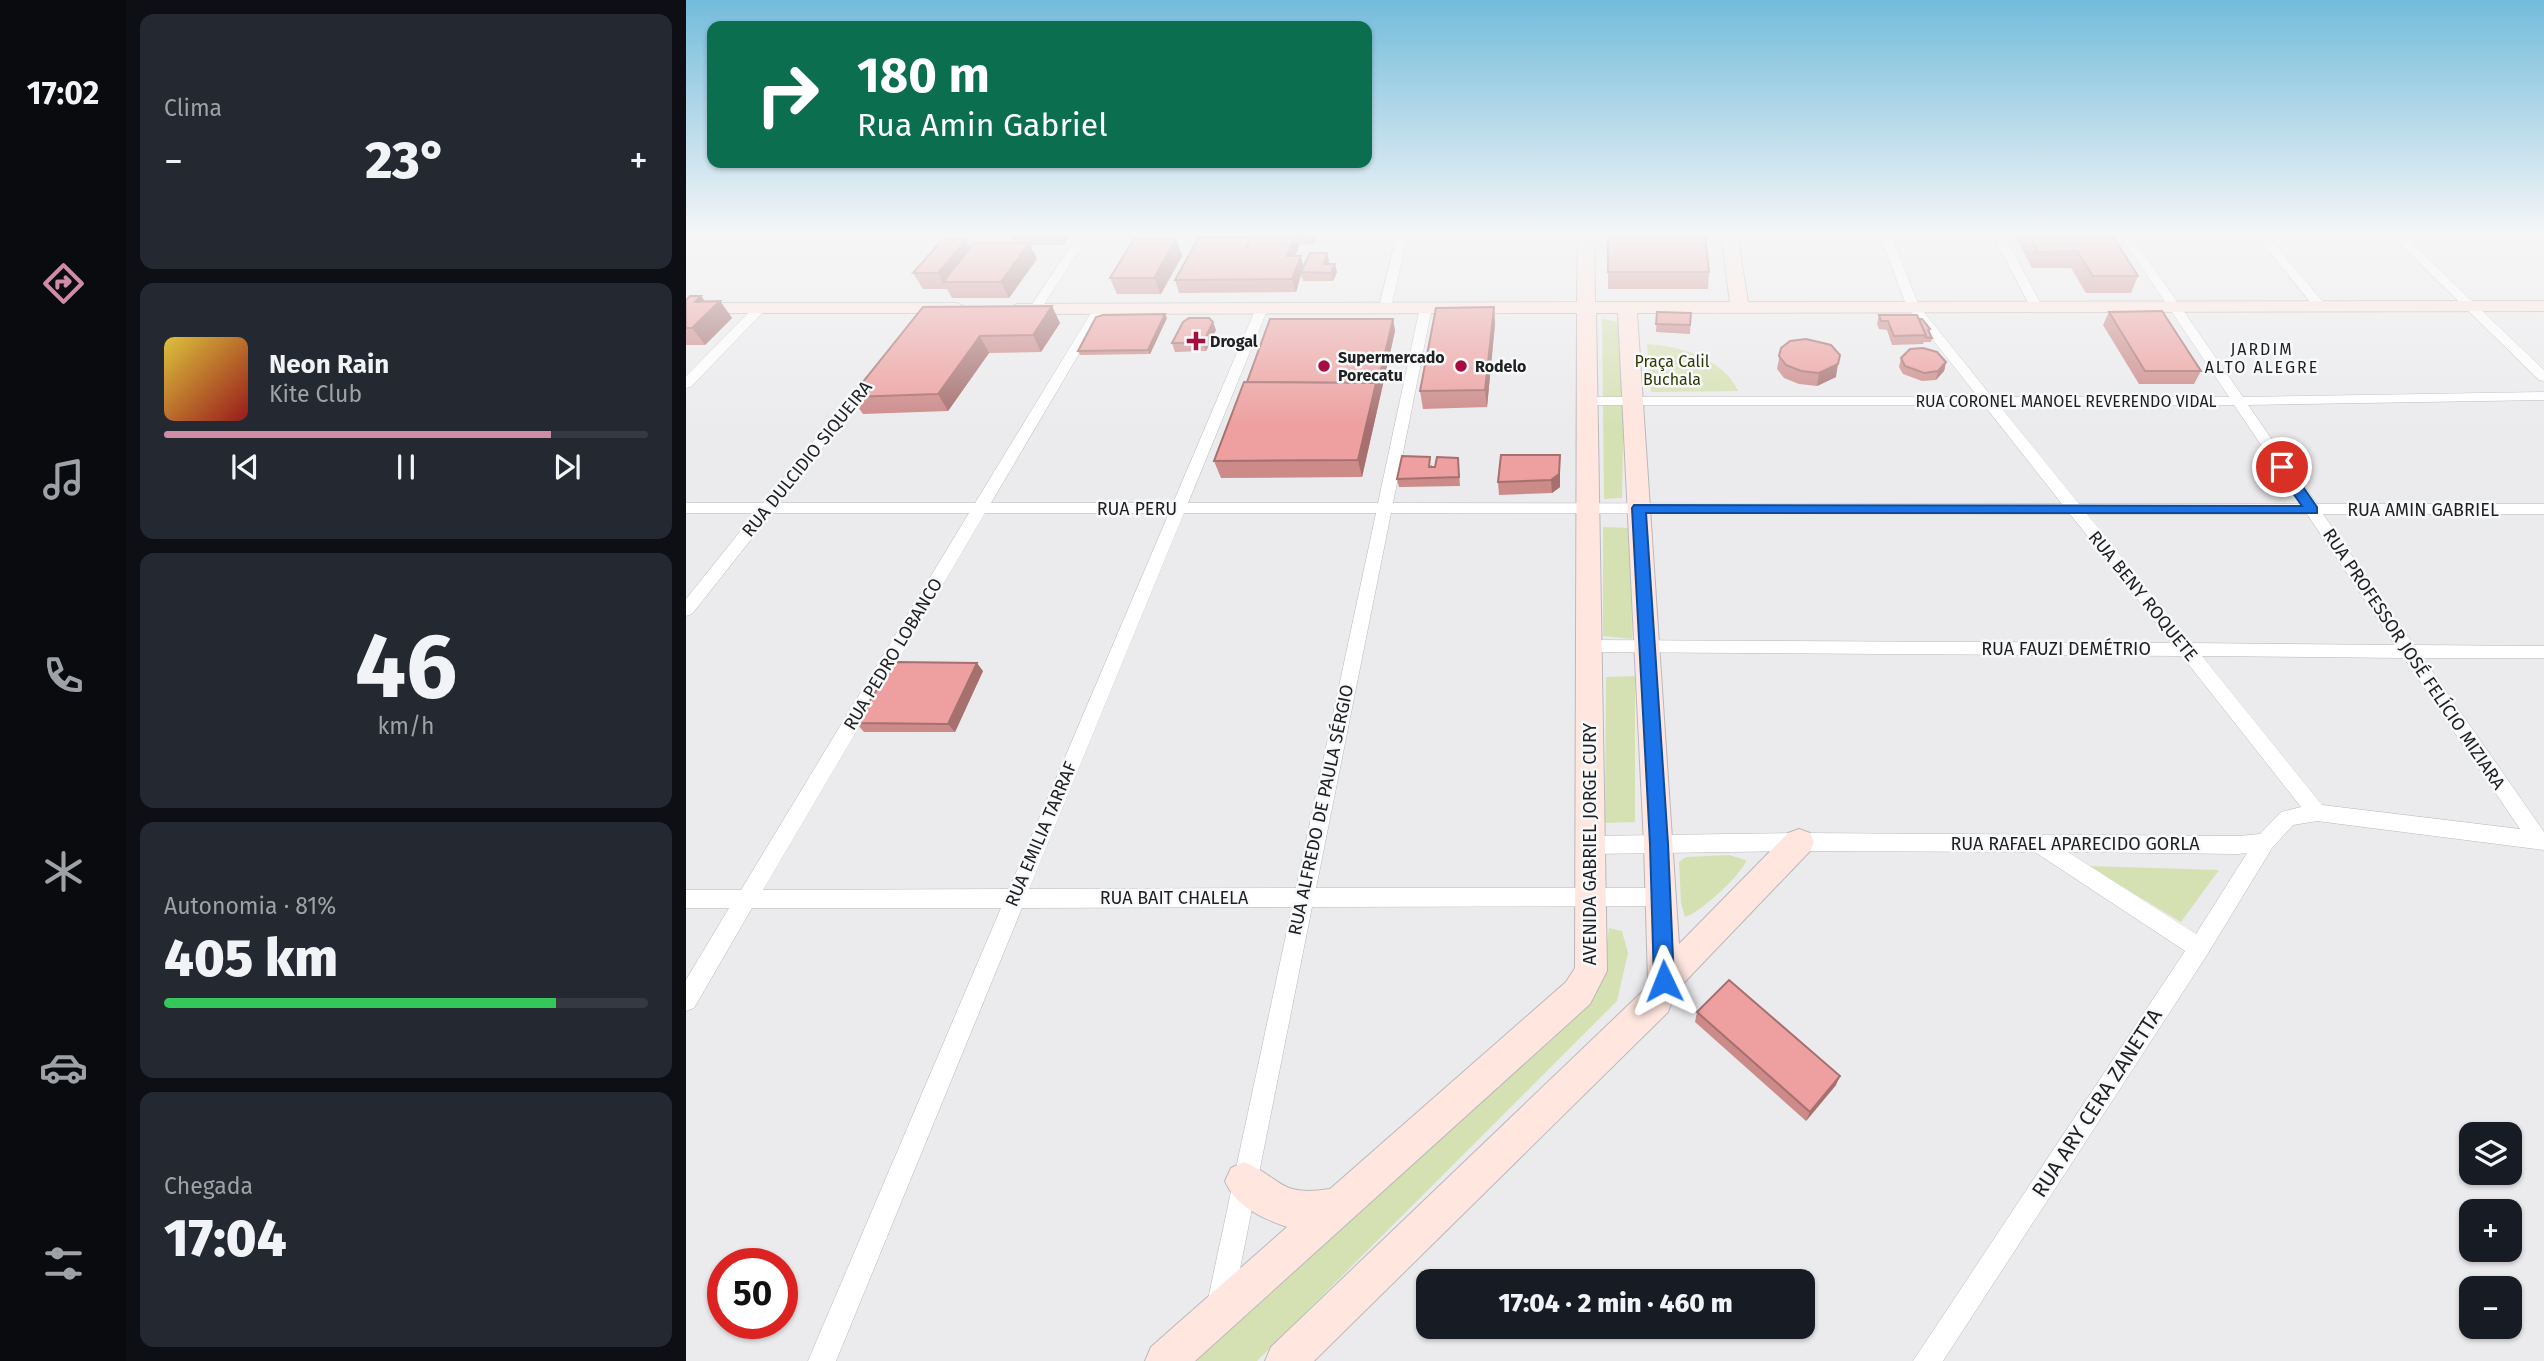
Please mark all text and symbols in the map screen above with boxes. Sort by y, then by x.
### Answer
text: 180 m [857,46,990,105]
icon: right [742,49,833,140]
text: 17:02 [27,74,99,112]
text: Clima [164,94,222,122]
text: Rua Amin Gabriel [857,106,1108,144]
text: 23° [365,129,447,192]
text: − [164,138,183,184]
text: + [629,138,648,184]
icon: directions [39,259,88,308]
place label: Drogal [1210,332,1258,351]
marker: Drogal [1188,333,1204,349]
district label: JARDIM ALTO ALEGRE [2205,340,2319,377]
place label: Supermercado Porecatu [1338,348,1445,385]
text: Neon Rain [269,349,389,380]
park label: Praça Calil Buchala [1635,352,1710,389]
place label: Rodelo [1475,357,1526,376]
marker: Supermercado Porecatu [1316,358,1332,374]
marker: Rodelo [1453,358,1469,374]
street label: RUA DULCIDIO SIQUEIRA [737,376,877,541]
text: Kite Club [269,380,362,408]
street label: RUA CORONEL MANOEL REVERENDO VIDAL [1915,392,2217,411]
pin [2252,437,2312,497]
icon: previous [226,448,264,486]
icon: pause [387,448,425,486]
icon: next [548,448,586,486]
icon: arrive [2263,448,2301,486]
icon: music [39,455,88,504]
street label: RUA PERU [1097,498,1177,520]
street label: RUA AMIN GABRIEL [2347,499,2499,521]
street label: RUA PROFESSOR JOSÉ FELÍCIO MIZIARA [2318,524,2511,794]
street label: RUA BENY ROQUETE [2084,526,2202,666]
street label: RUA PEDRO LOBANCO [839,574,947,734]
text: 46 [355,612,457,721]
street label: RUA FAUZI DEMÉTRIO [1981,637,2151,660]
icon: phone [39,651,88,700]
street label: RUA ALFREDO DE PAULA SÉRGIO [1283,682,1358,937]
text: km/h [378,712,434,740]
street label: AVENIDA GABRIEL JORGE CURY [1579,723,1601,965]
street label: RUA EMILIA TARRAF [1000,758,1082,910]
street label: RUA RAFAEL APARECIDO GORLA [1951,833,2200,855]
icon: climate [39,847,88,896]
street label: RUA BAIT CHALELA [1100,887,1249,909]
text: Autonomia · 81% [164,892,336,920]
text: 405 km [164,927,338,990]
position arrow [1627,944,1701,1018]
street label: RUA ARY CERA ZANETTA [2026,1004,2168,1202]
icon: car [39,1043,88,1092]
map controls [2459,1122,2522,1339]
button: layers [2459,1122,2522,1185]
text: Chegada [164,1172,253,1200]
button: + [2459,1199,2522,1262]
text: 17:04 [164,1207,287,1270]
icon: filters [39,1239,88,1288]
speed limit sign: 50 [707,1248,798,1339]
button: − [2459,1276,2522,1339]
text: 17:04 · 2 min · 460 m [1498,1288,1733,1319]

